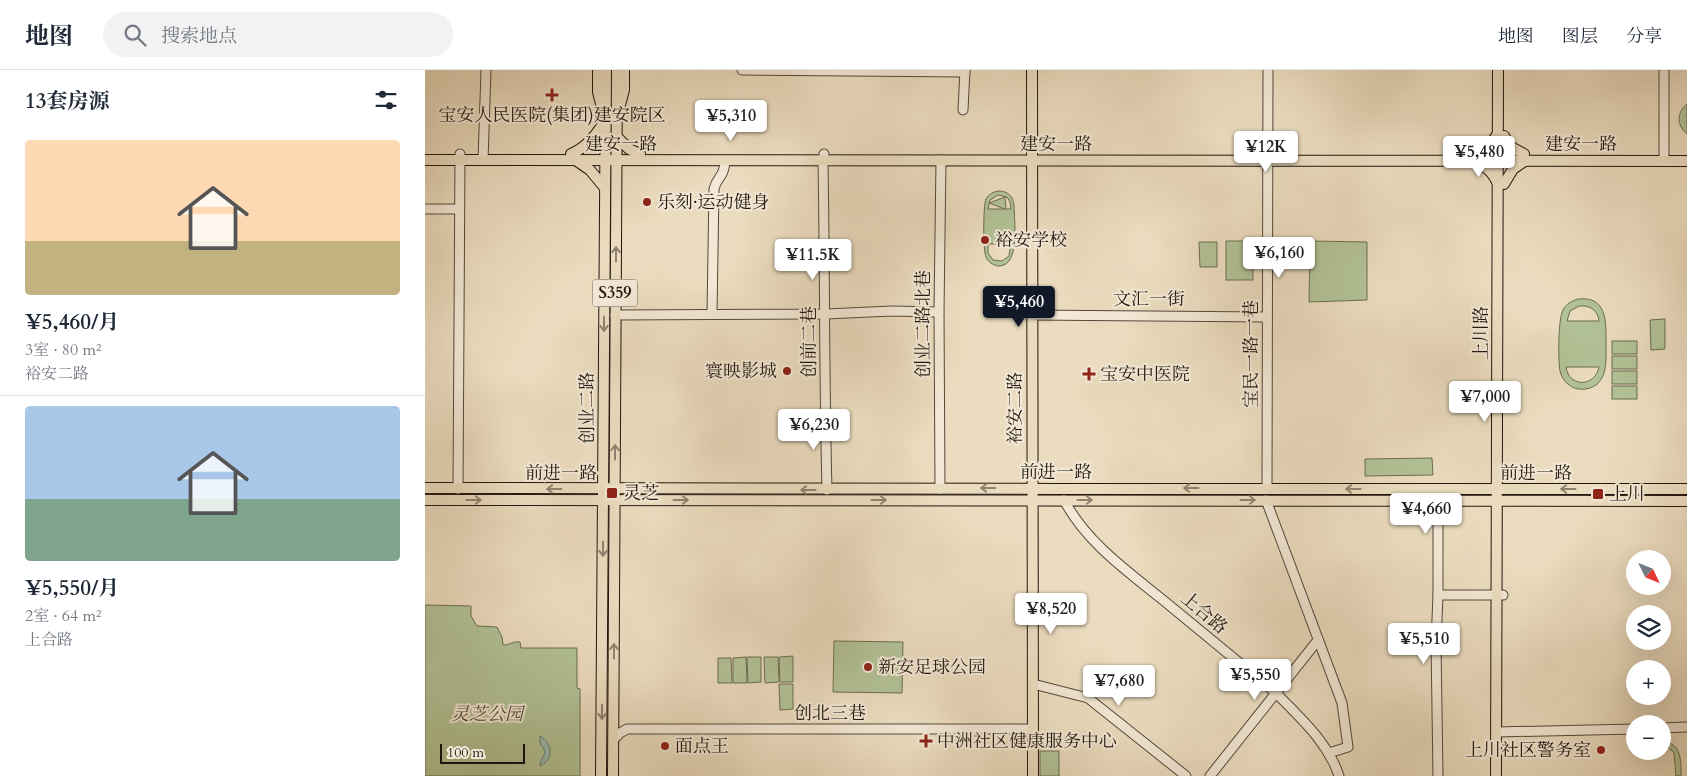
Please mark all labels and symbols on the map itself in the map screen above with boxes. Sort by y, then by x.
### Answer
marker: 宝安人民医院(集团)建安院区 [545,88,559,102]
pin: ¥5,310 [690,100,772,142]
place label: 宝安人民医院(集团)建安院区 [438,103,666,128]
pin: ¥12K [1236,131,1296,173]
street label: 建安一路 [585,132,657,157]
street label: 建安一路 [1020,132,1092,157]
street label: 建安一路 [1545,132,1617,157]
pin: ¥5,480 [1438,136,1520,178]
place label: 乐刻·运动健身 [657,190,770,215]
marker: 乐刻·运动健身 [641,196,653,208]
place label: 裕安学校 [995,228,1067,253]
marker: 裕安学校 [979,234,991,246]
pin: ¥6,160 [1238,236,1320,279]
pin: ¥11.5K [772,238,854,281]
one-way arrow [611,246,621,262]
street label: 创业二路北巷 [911,270,936,378]
road number: S359 [593,280,637,307]
pin: ¥5,460 [978,286,1060,328]
street label: 文汇一街 [1113,287,1185,312]
street label: 宝民一路一巷 [1239,300,1264,408]
street label: 创前二巷 [797,306,822,378]
street label: 上川路 [1469,306,1494,360]
one-way arrow [599,316,609,332]
place label: 寰映影城 [705,359,777,384]
place label: 宝安中医院 [1100,362,1190,387]
marker: 寰映影城 [781,365,793,377]
marker: 宝安中医院 [1082,367,1096,381]
street label: 创业二路 [575,372,600,444]
street label: 裕安二路 [1003,372,1028,444]
pin: ¥7,000 [1444,380,1526,423]
pin: ¥6,230 [773,408,855,451]
one-way arrow [610,444,620,460]
street label: 前进一路 [1020,460,1092,485]
street label: 前进一路 [525,461,597,486]
street label: 前进一路 [1500,461,1572,486]
place label: 灵芝 [623,481,659,506]
place label: 上川 [1609,482,1645,507]
one-way arrow [1183,483,1200,493]
one-way arrow [547,484,563,494]
one-way arrow [980,484,996,493]
one-way arrow [1346,484,1362,494]
one-way arrow [1561,484,1577,494]
one-way arrow [800,485,816,495]
marker: 灵芝 [605,486,619,500]
marker: 上川 [1591,487,1605,501]
pin: ¥4,660 [1385,492,1467,535]
one-way arrow [465,495,481,505]
one-way arrow [672,495,689,505]
one-way arrow [870,495,886,505]
one-way arrow [1077,495,1093,505]
one-way arrow [1240,495,1256,505]
one-way arrow [598,540,608,557]
north arrow [1626,550,1671,595]
street label: 上合路 [1175,586,1233,640]
pin: ¥8,520 [1010,592,1092,635]
pin: ¥5,510 [1383,622,1465,665]
one-way arrow [609,643,619,660]
place label: 新安足球公园 [878,655,986,680]
pin: ¥5,550 [1214,658,1296,701]
marker: 新安足球公园 [862,661,874,673]
pin: ¥7,680 [1078,664,1160,707]
street label: 创北三巷 [794,701,866,726]
park label: 灵芝公园 [451,702,526,727]
one-way arrow [597,703,607,719]
place label: 中洲社区健康服务中心 [937,729,1117,754]
place label: 面点王 [675,734,729,759]
marker: 中洲社区健康服务中心 [919,734,933,748]
place label: 上川社区警务室 [1465,738,1591,763]
marker: 面点王 [659,740,671,752]
scale bar [440,741,525,764]
marker: 上川社区警务室 [1595,744,1607,756]

